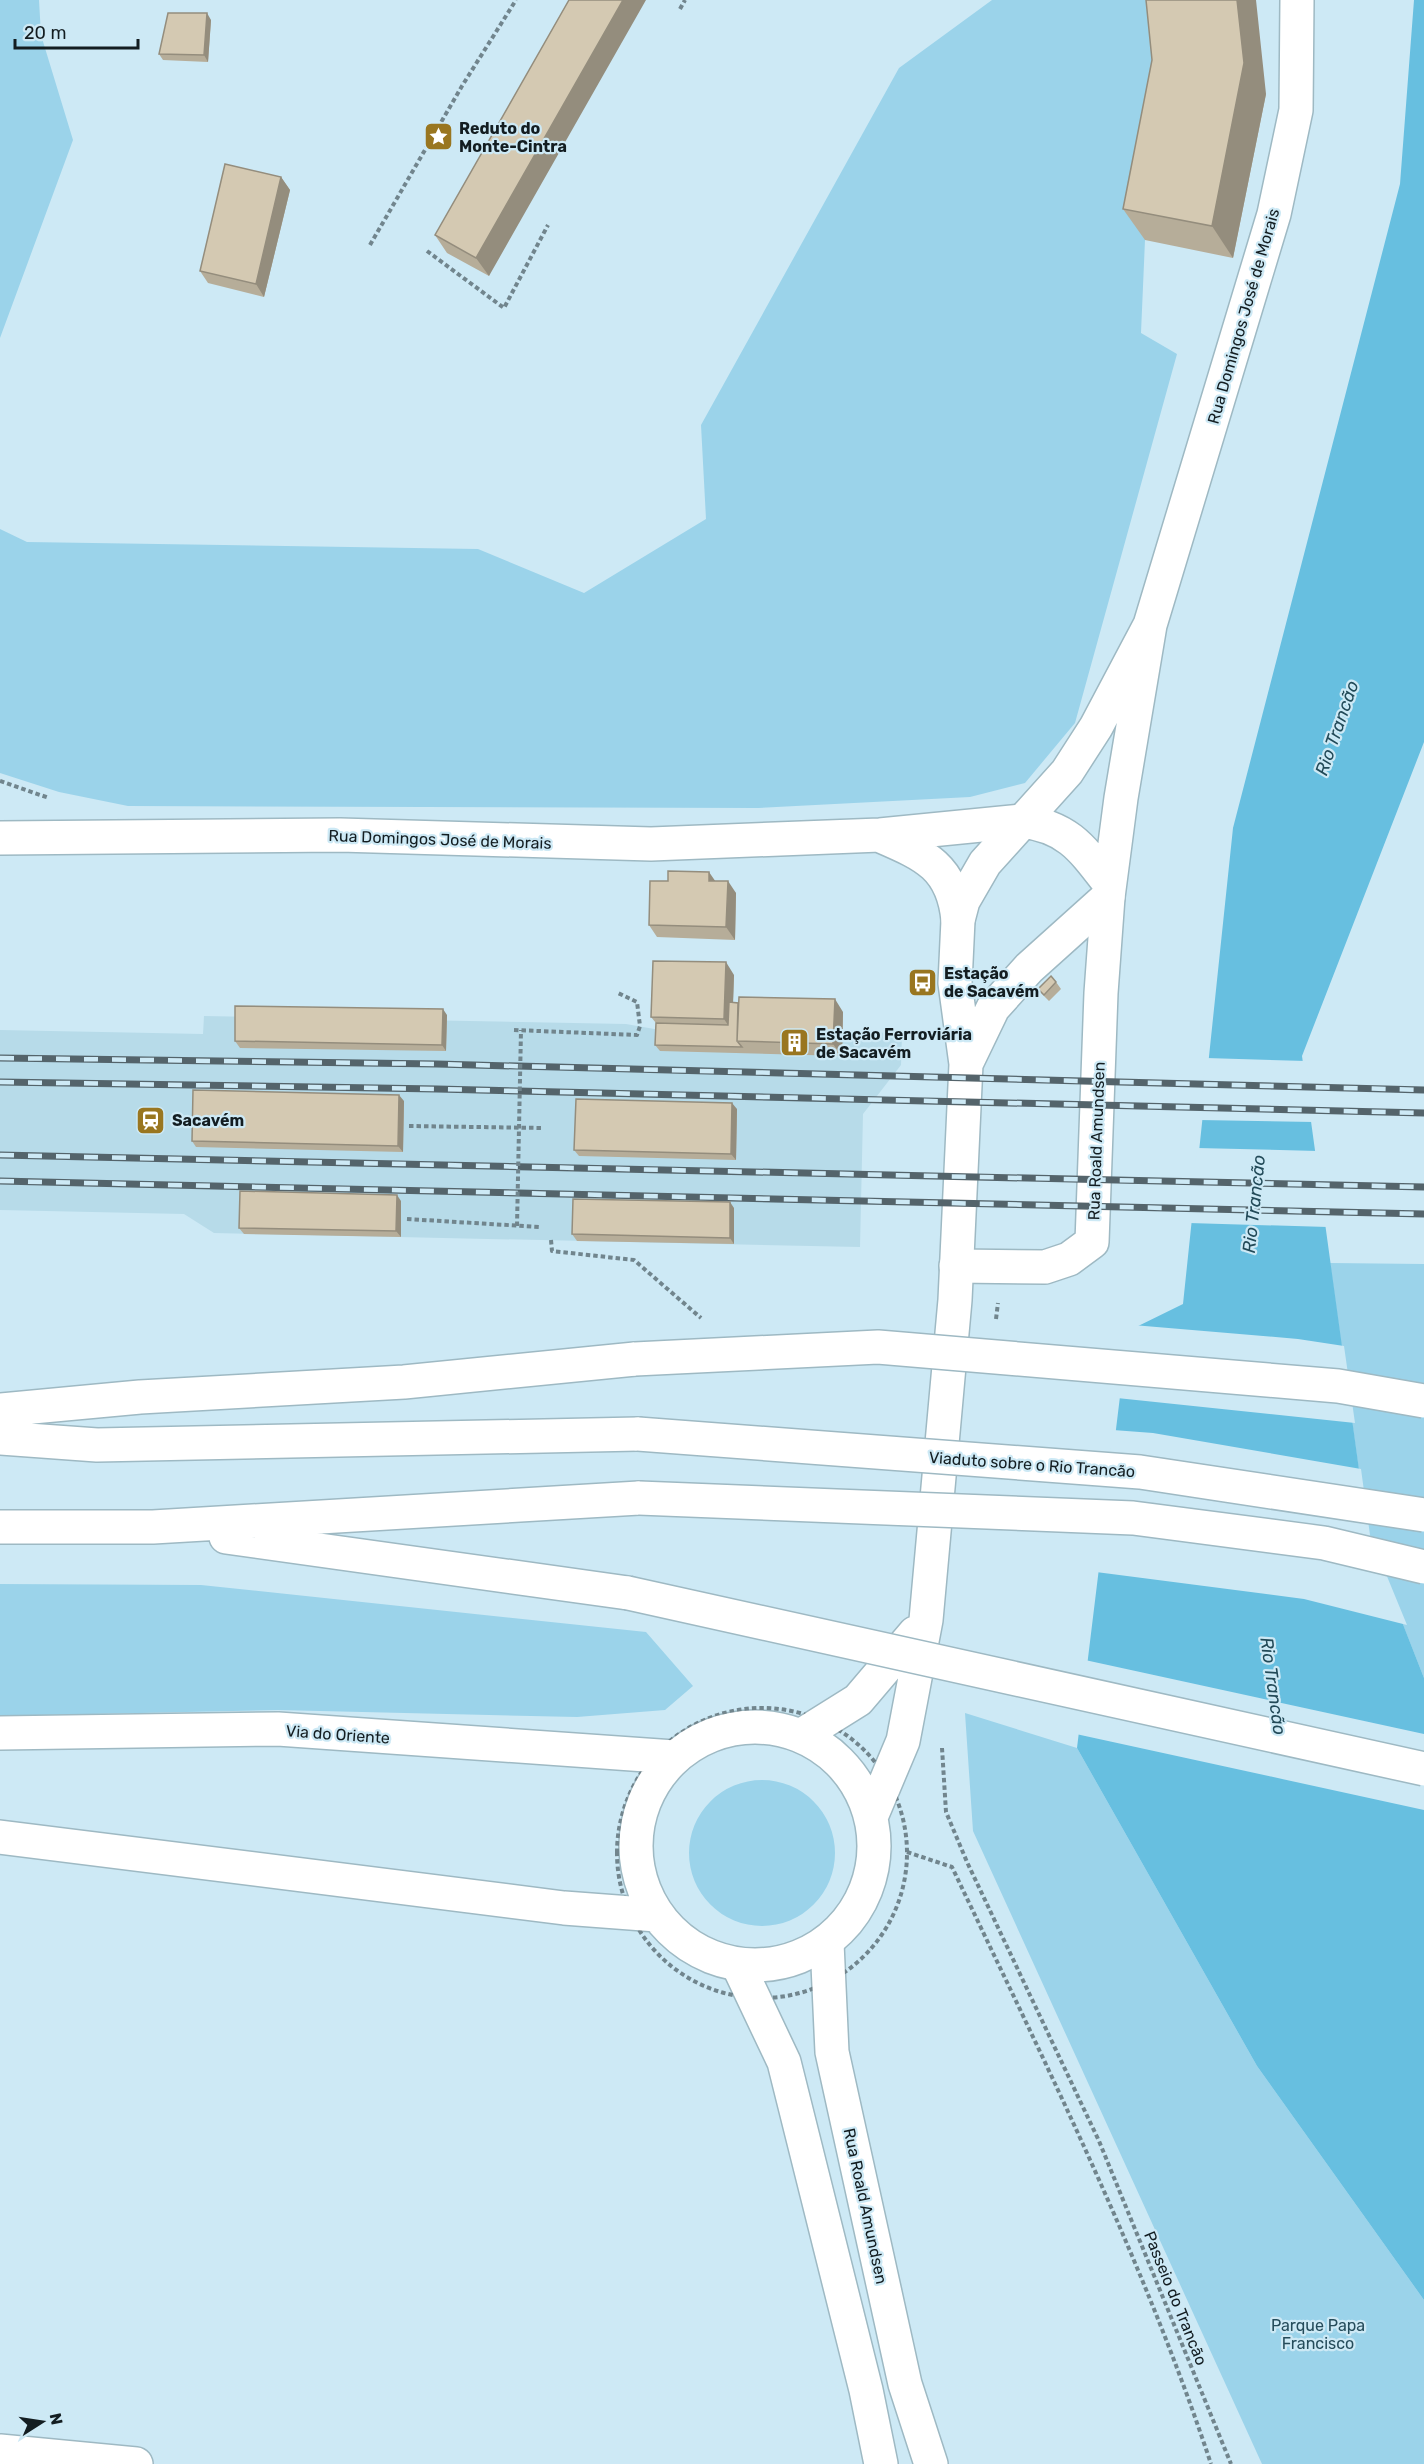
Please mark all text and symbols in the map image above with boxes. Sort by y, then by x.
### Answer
scale bar [15,12,138,50]
text: 20 m [24,22,66,44]
place label: Reduto do Monte-Cintra [459,119,567,156]
place icon: Reduto do Monte-Cintra [422,121,454,153]
street label: Rua Domingos José de Morais [1204,206,1283,426]
water label: Rio Trancão [1311,678,1363,778]
street label: Rua Domingos José de Morais [328,826,552,853]
place label: Estação de Sacavém [944,964,1039,1001]
bus stop icon: Estação de Sacavém [907,966,939,998]
place label: Estação Ferroviária de Sacavém [816,1025,972,1062]
building icon: Estação Ferroviária de Sacavém [779,1027,811,1059]
street label: Rua Roald Amundsen [1084,1061,1109,1221]
station icon: Sacavém [135,1104,167,1136]
place label: Sacavém [172,1111,244,1130]
water label: Rio Trancão [1238,1154,1270,1254]
street label: Viaduto sobre o Rio Trancão [928,1448,1136,1481]
water label: Rio Trancão [1255,1636,1291,1736]
street label: Via do Oriente [285,1721,391,1748]
street label: Rua Roald Amundsen [840,2126,891,2286]
street label: Passeio do Trancão [1140,2228,1211,2368]
park label: Parque Papa Francisco [1271,2316,1365,2353]
north arrow [12,2392,72,2452]
text: N [46,2411,67,2427]

